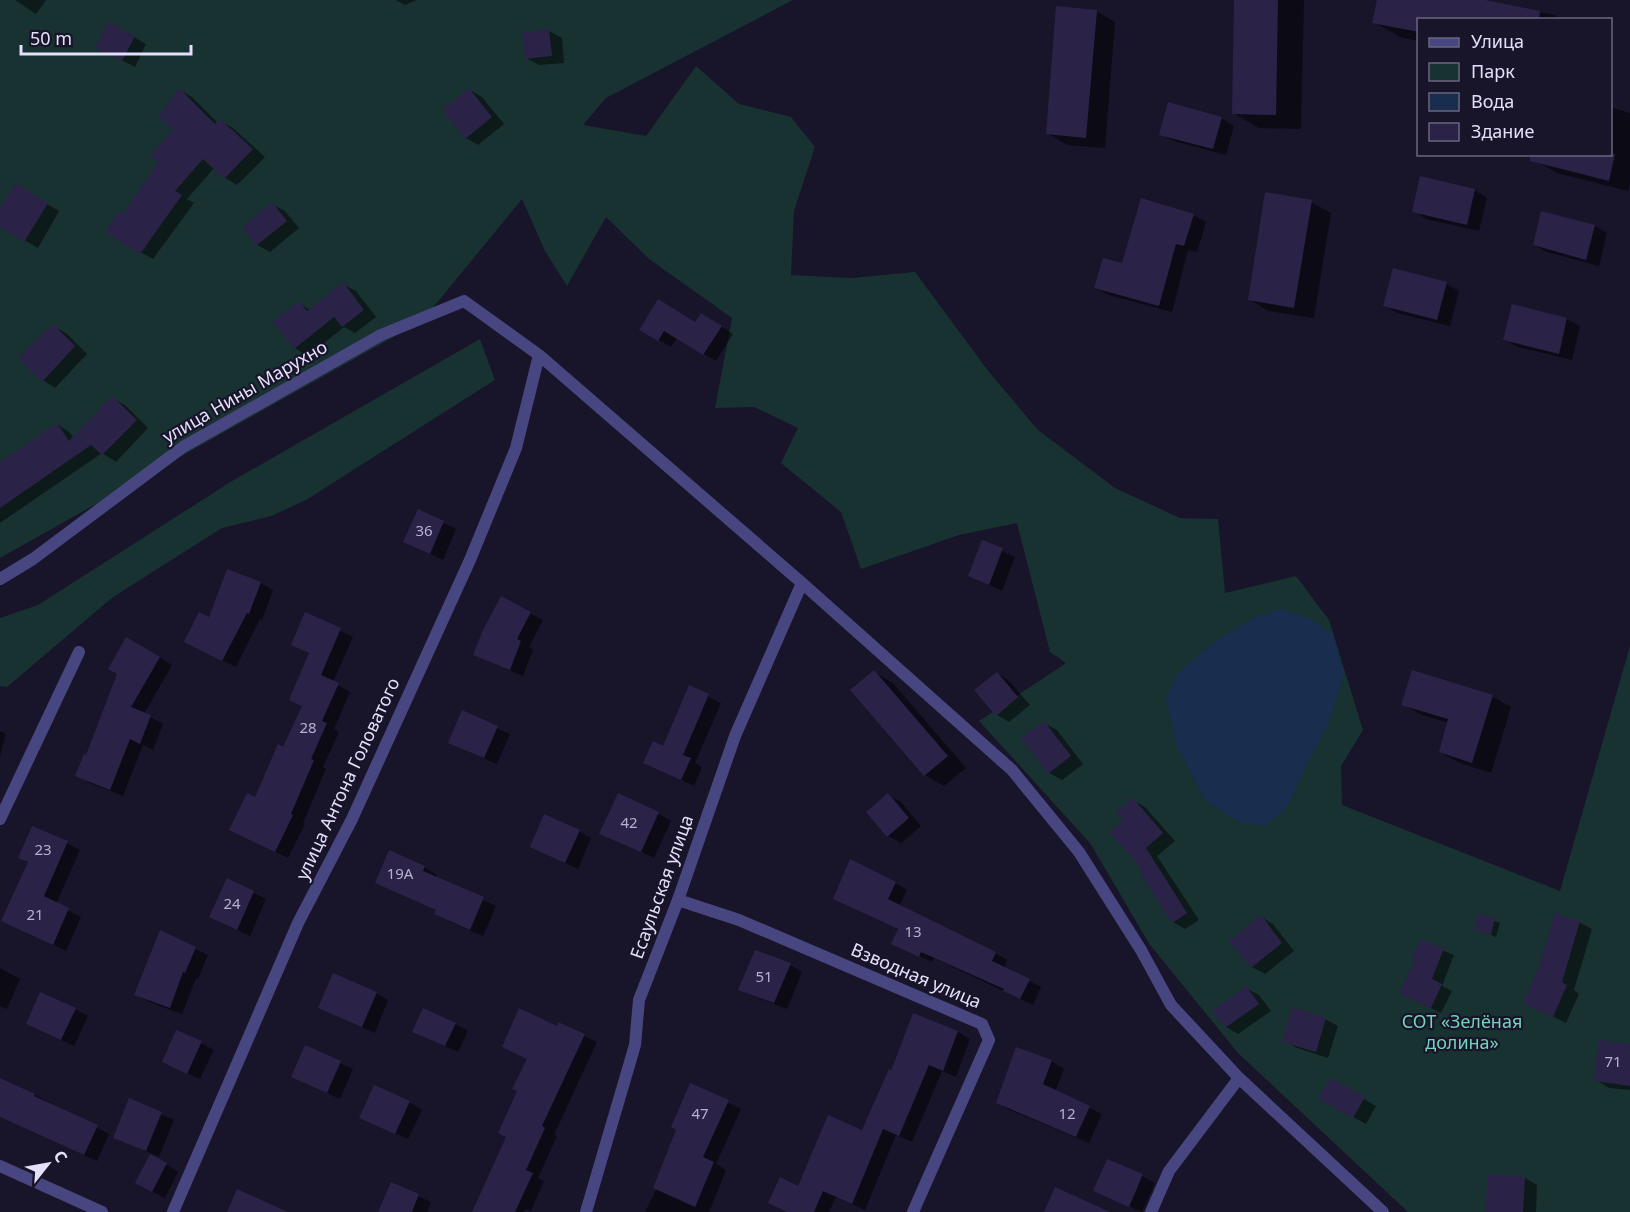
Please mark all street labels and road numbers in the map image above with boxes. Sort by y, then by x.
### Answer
street label: улица Нины Марухно [158,334,331,448]
street label: улица Антона Головатого [290,674,405,884]
street label: Есаульская улица [624,811,698,962]
street label: Взводная улица [848,937,985,1013]

